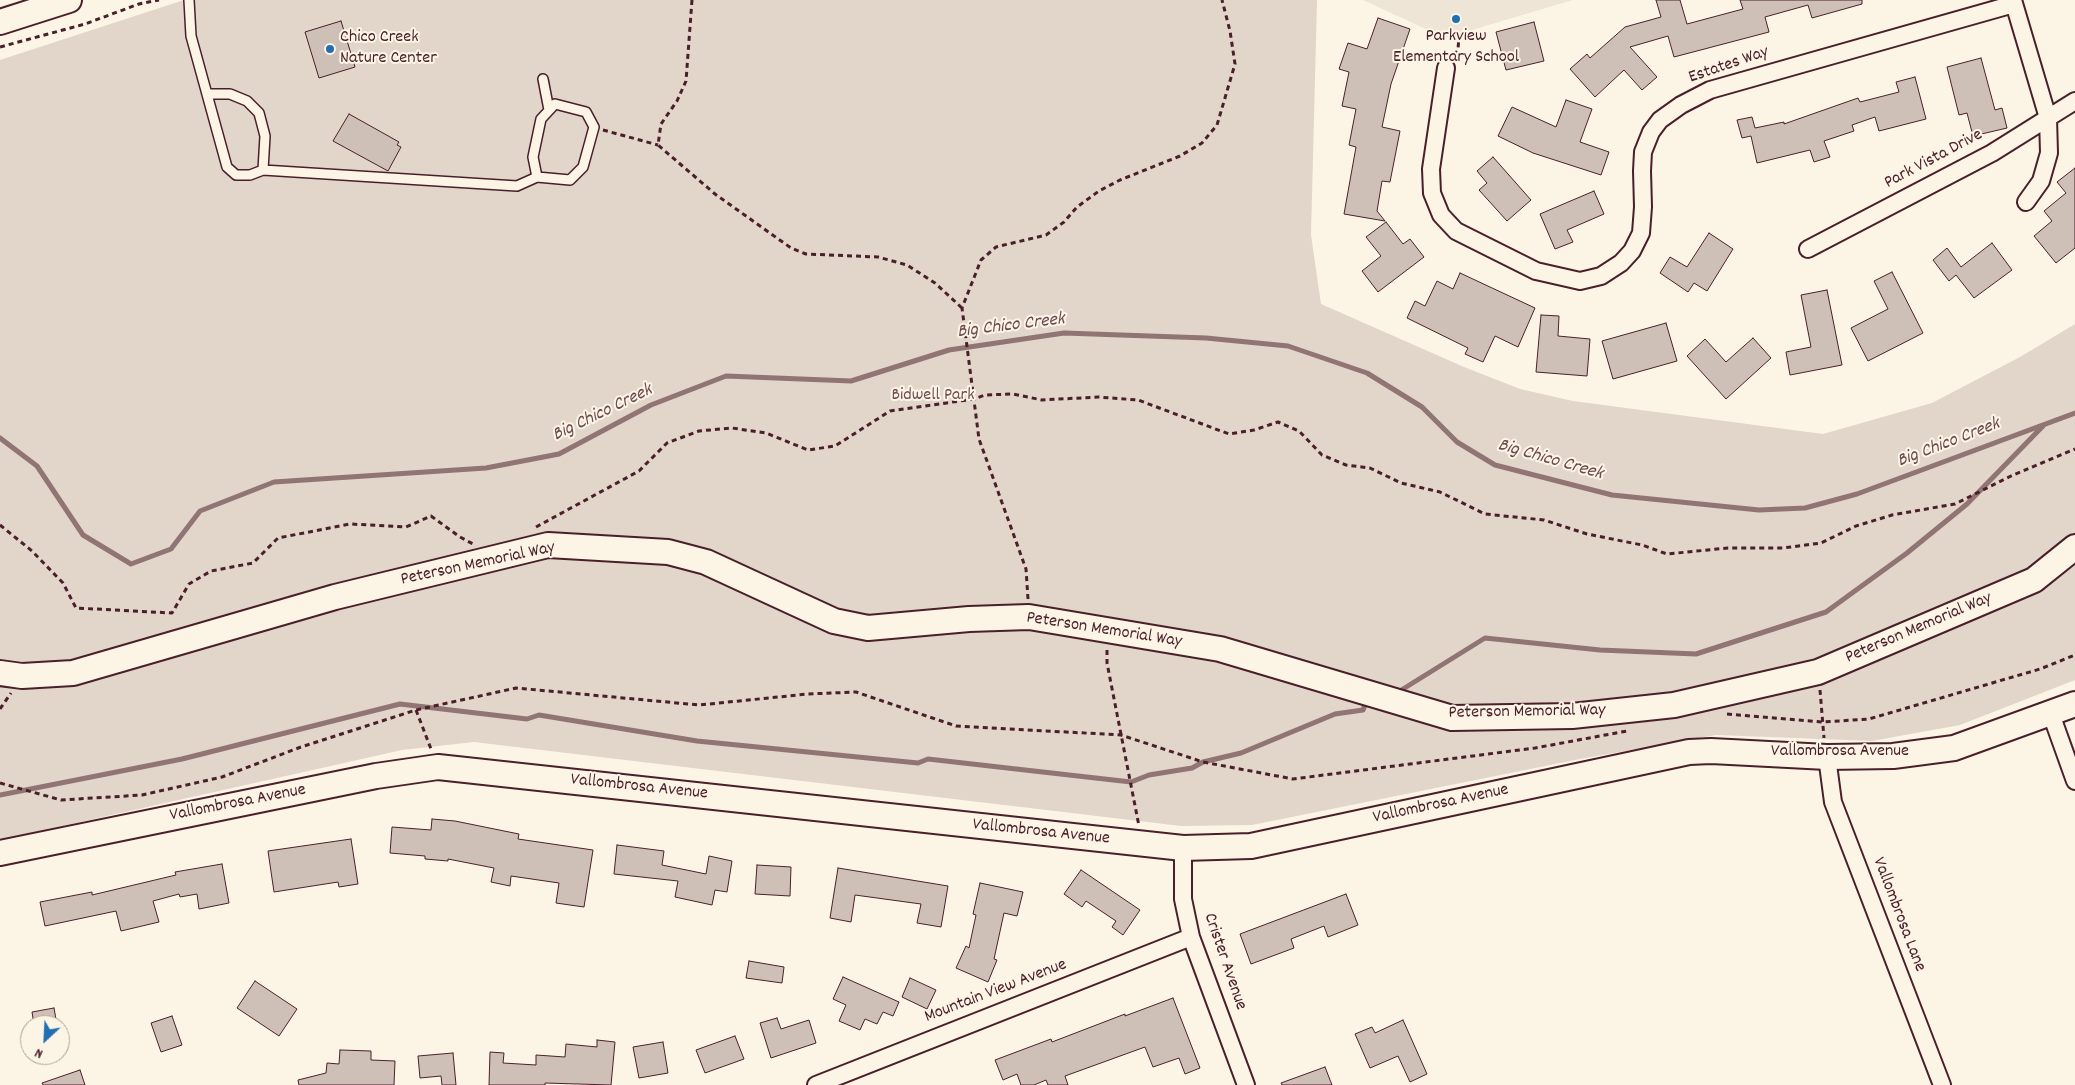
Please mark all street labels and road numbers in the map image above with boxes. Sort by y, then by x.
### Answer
street label: Estates Way [1686,42,1772,90]
street label: Park Vista Drive [1881,125,1987,195]
street label: Peterson Memorial Way [399,538,557,592]
street label: Peterson Memorial Way [1842,588,1996,670]
street label: Peterson Memorial Way [1025,608,1183,654]
street label: Peterson Memorial Way [1448,701,1606,725]
street label: Vallombrosa Avenue [1771,742,1909,764]
street label: Vallombrosa Avenue [569,770,709,806]
street label: Vallombrosa Avenue [168,780,308,828]
street label: Vallombrosa Avenue [1371,780,1511,830]
street label: Vallombrosa Avenue [971,815,1111,851]
street label: Vallombrosa Lane [1866,855,1930,975]
street label: Crister Avenue [1197,911,1251,1013]
street label: Mountain View Avenue [922,955,1070,1029]

